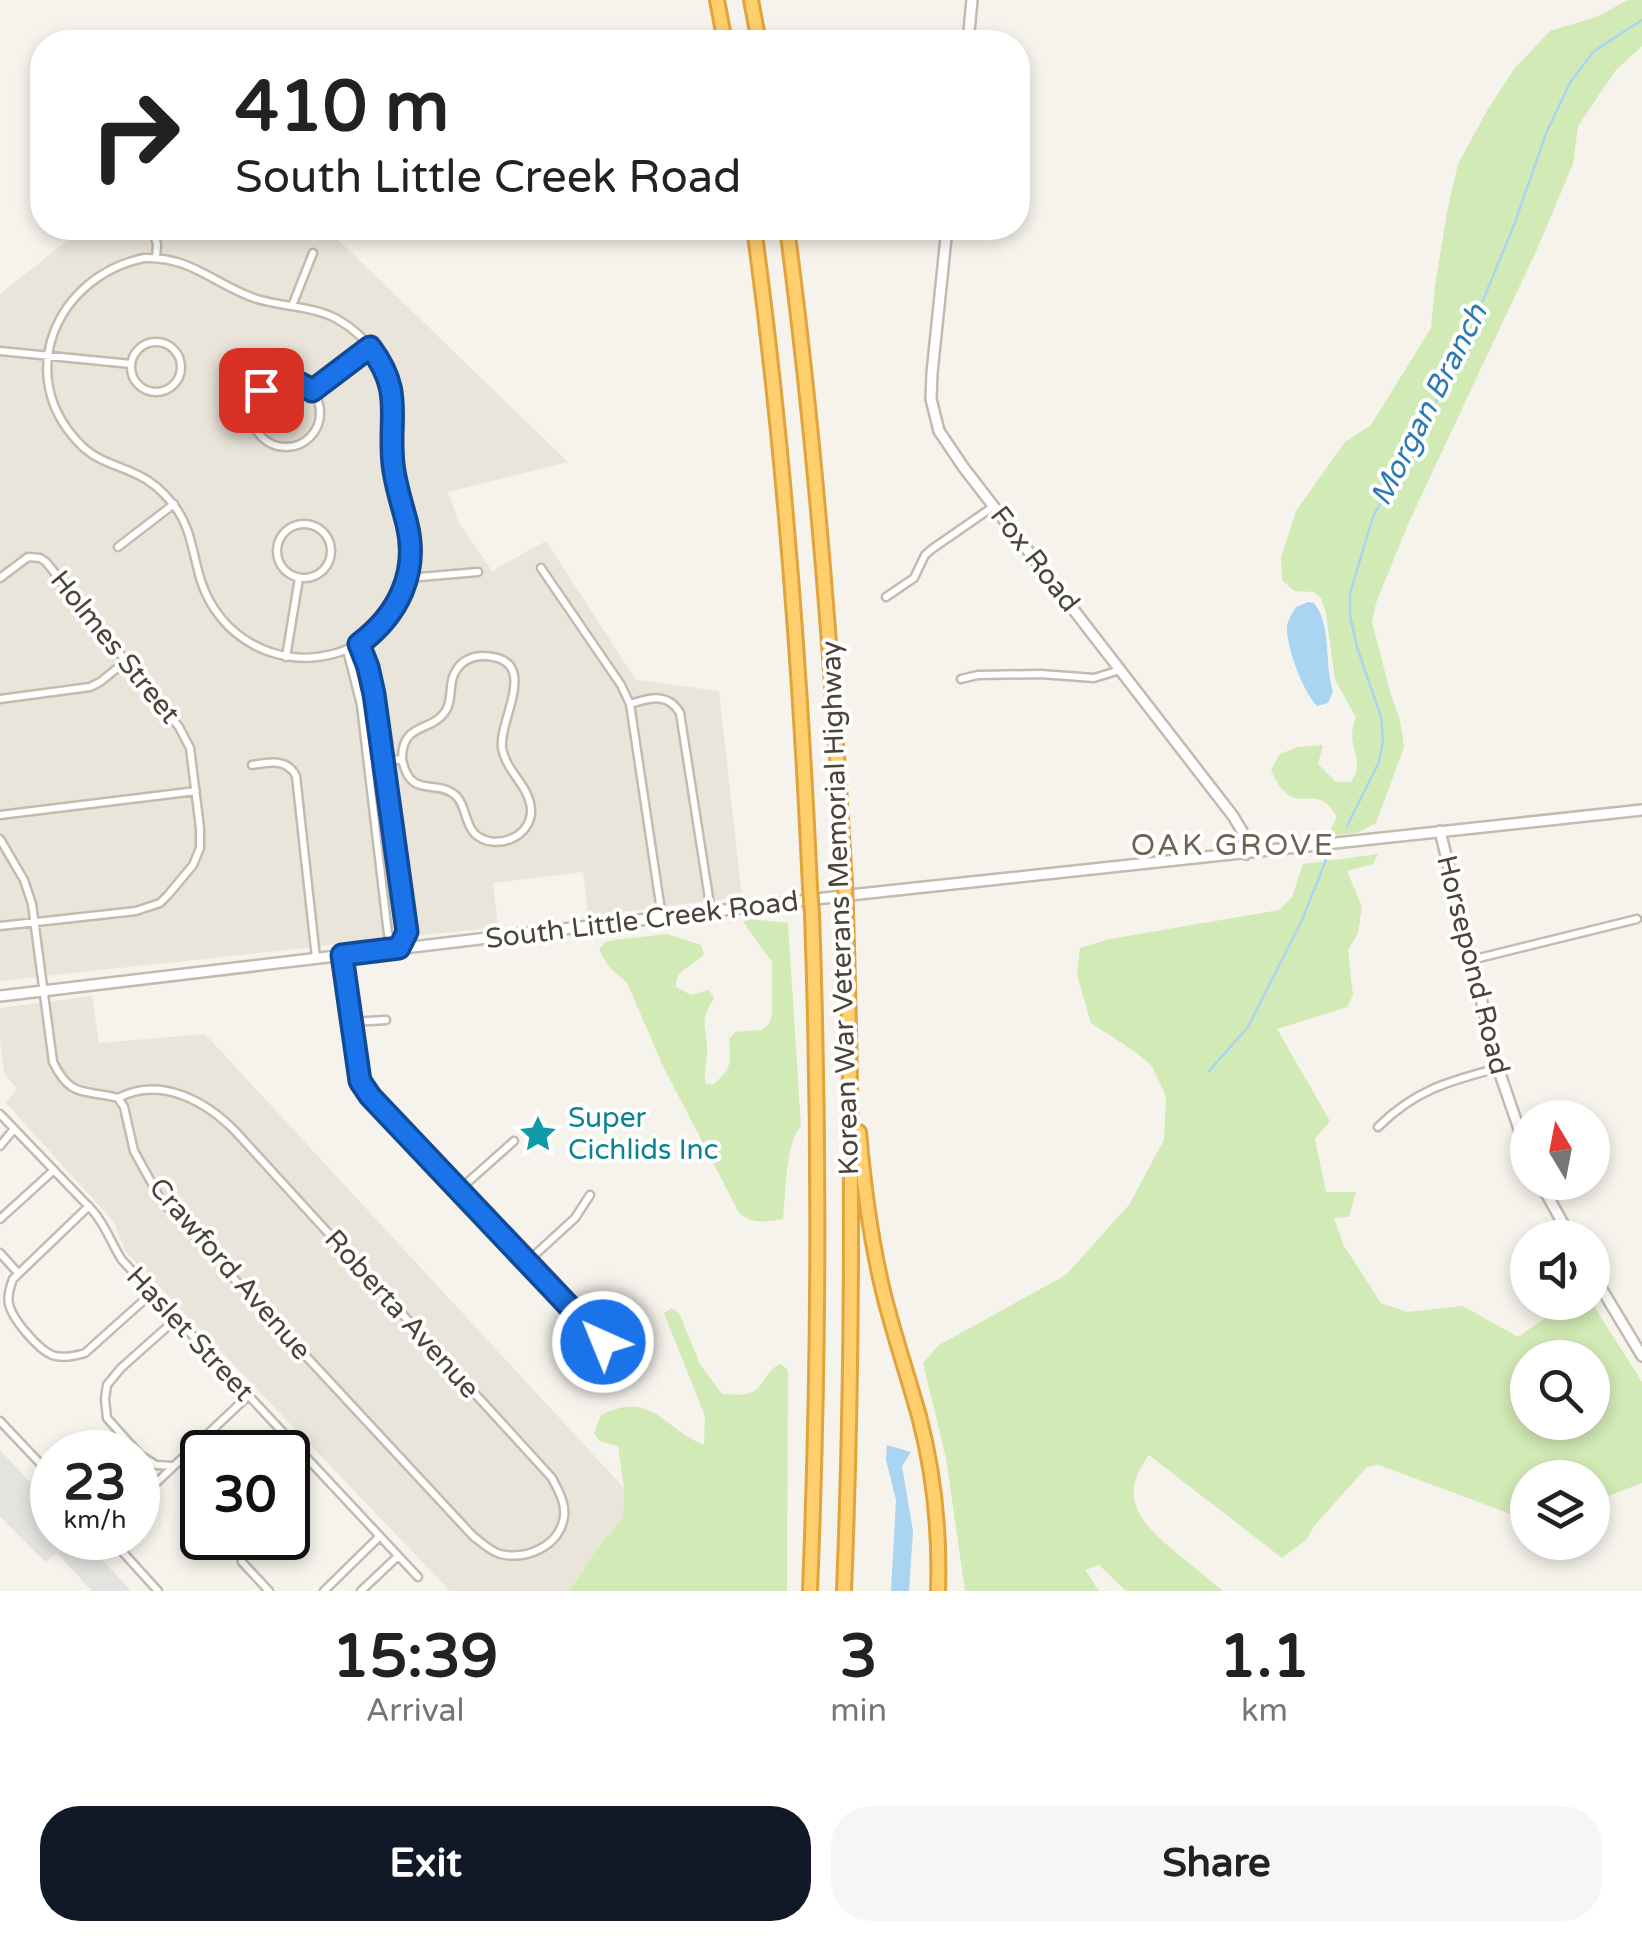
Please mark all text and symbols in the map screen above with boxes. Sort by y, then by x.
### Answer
text: 410 m [235,66,449,150]
icon: right [70,70,200,200]
text: South Little Creek Road [235,151,741,205]
water label: Morgan Branch [1362,297,1496,512]
pin [219,348,304,433]
icon: arrive [234,363,289,418]
street label: Fox Road [983,499,1087,619]
street label: Holmes Street [43,564,187,731]
street label: Korean War Veterans Memorial Highway [814,640,866,1176]
district label: OAK GROVE [1131,827,1335,864]
street label: Horsepond Road [1429,852,1517,1078]
street label: South Little Creek Road [484,884,800,956]
north arrow [1510,1100,1610,1200]
map controls [1510,1100,1610,1560]
place label: Super Cichlids Inc [568,1101,718,1167]
place icon: Super Cichlids Inc [517,1113,559,1155]
street label: Crawford Avenue [142,1171,318,1367]
button: sound [1510,1220,1610,1320]
street label: Roberta Avenue [317,1223,487,1405]
street label: Haslet Street [119,1260,261,1408]
position arrow [551,1290,655,1394]
button: search [1510,1340,1610,1440]
speed limit sign: 30 [180,1430,310,1560]
text: 23 [64,1453,126,1513]
button: layers [1510,1460,1610,1560]
text: km/h [64,1505,126,1535]
text: 15:39 [332,1621,498,1693]
text: 3 [840,1621,878,1693]
text: 1.1 [1219,1621,1310,1693]
text: Arrival [366,1692,465,1730]
text: min [830,1692,887,1730]
text: km [1241,1692,1288,1730]
button: Exit [40,1806,811,1921]
button: Share [831,1806,1602,1921]

